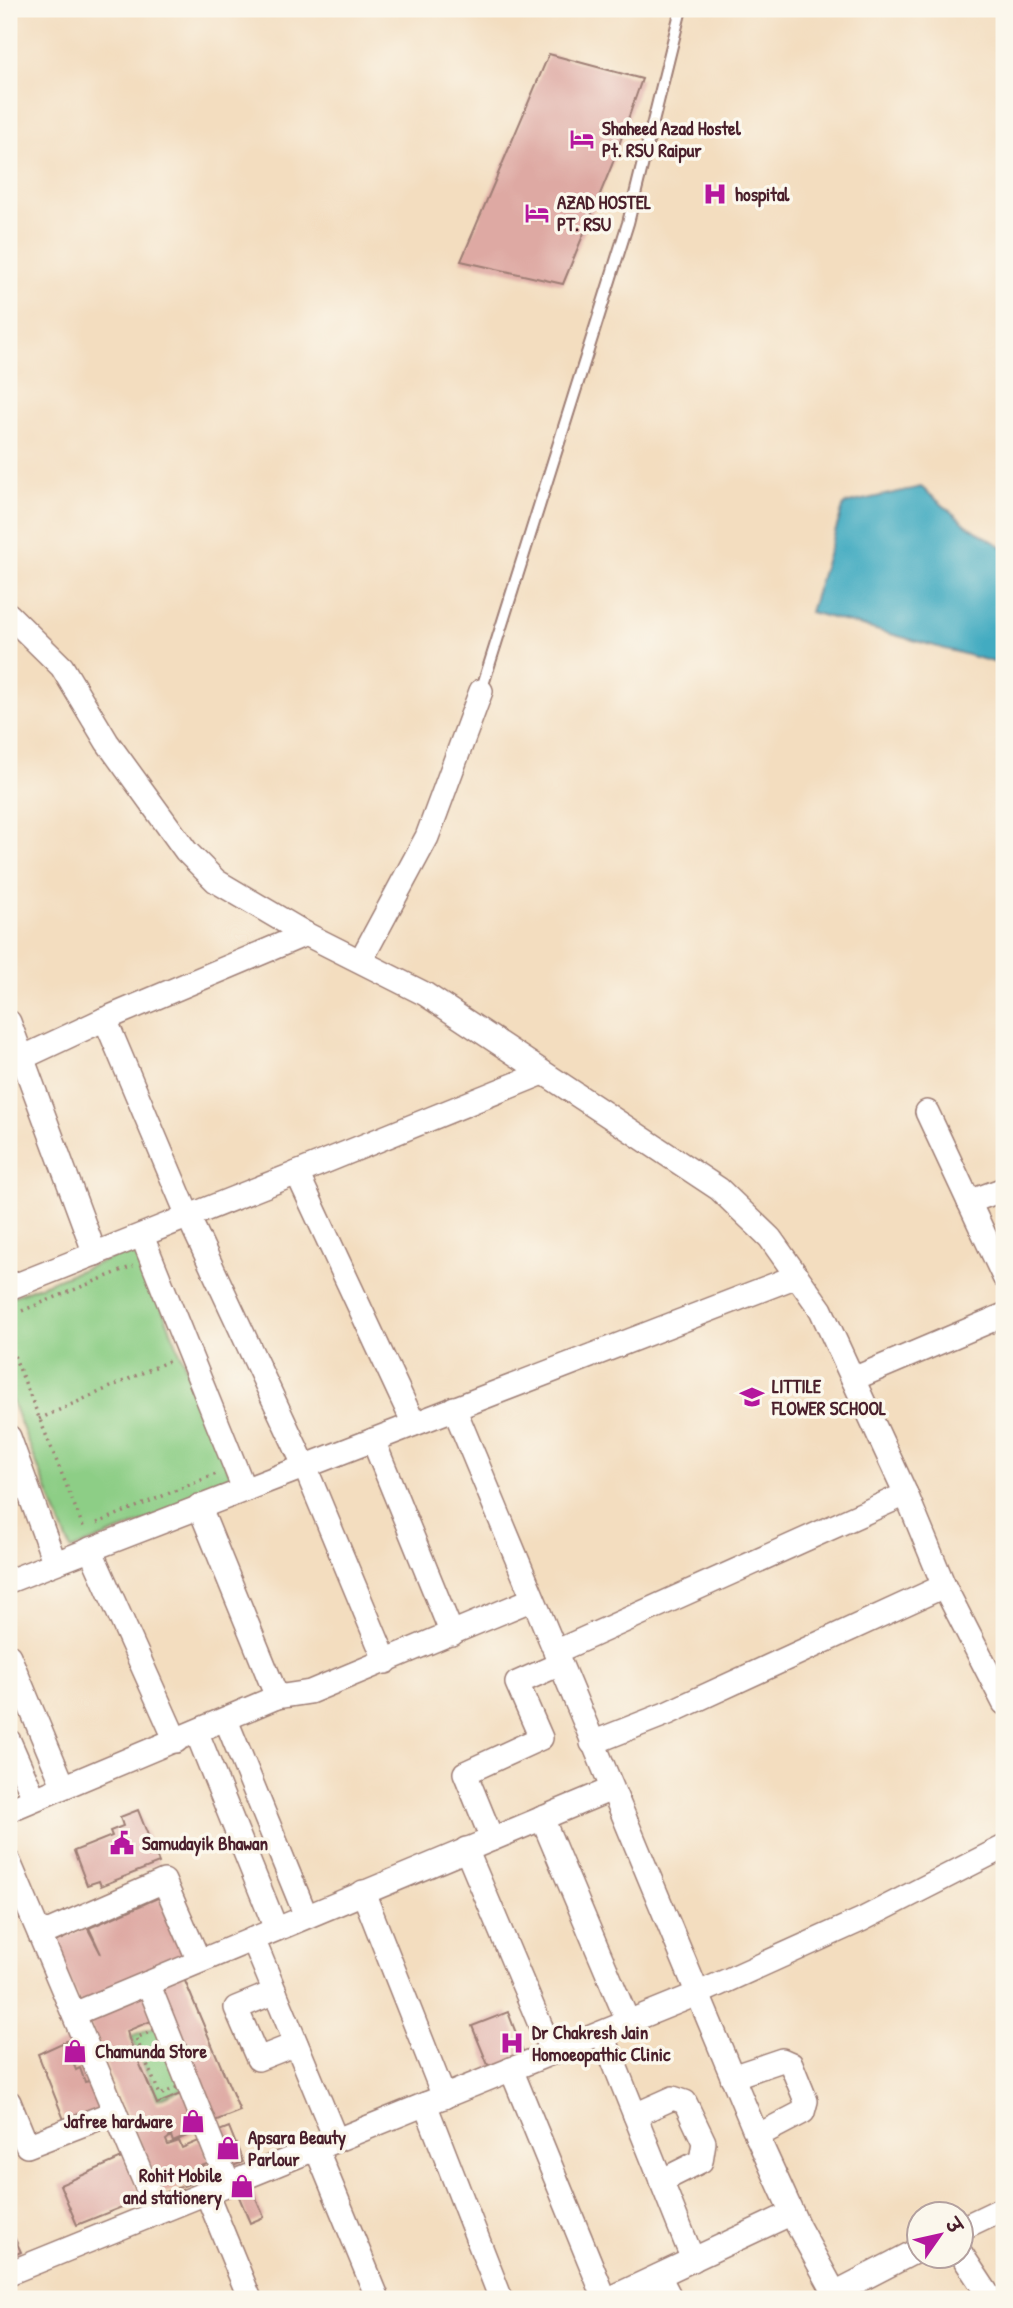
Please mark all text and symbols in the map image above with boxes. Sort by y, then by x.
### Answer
place label: Shaheed Azad Hostel Pt. RSU Raipur [602,115,742,164]
hotel icon: Shaheed Azad Hostel Pt. RSU Raipur [568,125,596,153]
hospital icon: hospital [701,180,729,208]
place label: hospital [735,181,790,208]
place label: AZAD HOSTEL PT. RSU [557,189,651,237]
hotel icon: AZAD HOSTEL PT. RSU [523,199,551,227]
place label: LITTILE FLOWER SCHOOL [771,1373,886,1421]
school or university icon: LITTILE FLOWER SCHOOL [738,1383,766,1411]
public building icon: Samudayik Bhawan [108,1829,136,1857]
place label: Samudayik Bhawan [142,1830,268,1857]
place label: Dr Chakresh Jain Homoeopathic Clinic [532,2019,671,2068]
hospital icon: Dr Chakresh Jain Homoeopathic Clinic [498,2029,526,2057]
shop icon: Chamunda Store [61,2037,89,2065]
place label: Chamunda Store [95,2038,207,2064]
shop icon: Jafree hardware [179,2107,207,2135]
place label: Jafree hardware [64,2108,173,2134]
place label: Apsara Beauty Parlour [248,2124,346,2172]
shop icon: Apsara Beauty Parlour [214,2134,242,2162]
place label: Rohit Mobile and stationery [123,2162,222,2211]
shop icon: Rohit Mobile and stationery [228,2172,256,2200]
north arrow [904,2200,974,2270]
text: उ [939,2211,970,2240]

